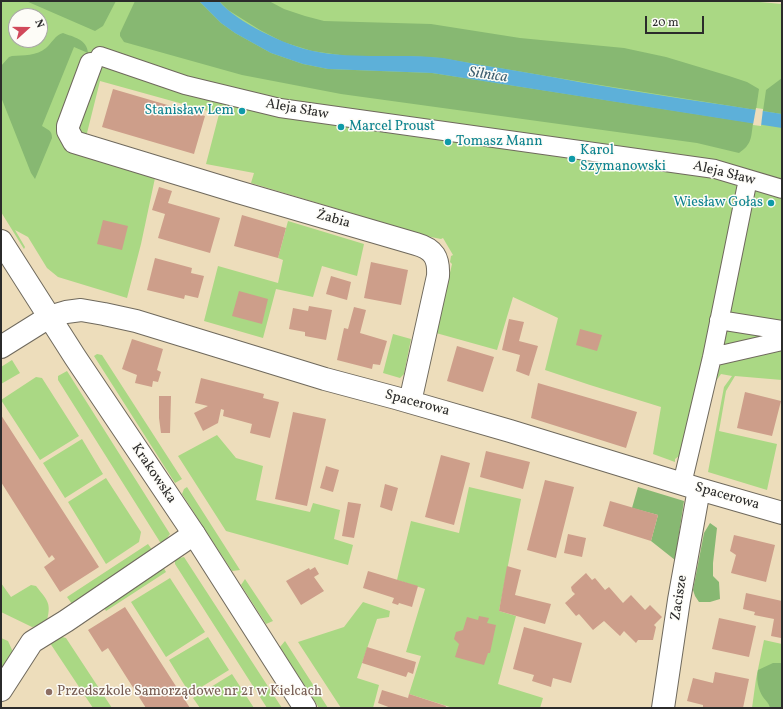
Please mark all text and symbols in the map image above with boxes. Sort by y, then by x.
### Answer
north arrow [8,8,48,48]
scale bar [647,8,706,34]
text: 20 m [652,15,679,31]
text: N [30,17,47,30]
water label: Silnica [467,64,509,88]
street label: Aleja Sław [264,96,330,124]
place label: Stanisław Lem [145,103,234,119]
marker: Stanisław Lem [237,106,247,116]
place label: Marcel Proust [349,119,435,135]
marker: Marcel Proust [336,122,346,132]
place label: Tomasz Mann [456,134,543,150]
marker: Tomasz Mann [443,137,453,147]
place label: Karol Szymanowski [580,143,666,176]
marker: Karol Szymanowski [567,154,577,164]
street label: Aleja Sław [691,158,757,190]
place label: Wiesław Gołas [673,195,763,211]
marker: Wiesław Gołas [766,198,776,208]
street label: Żabia [314,207,352,233]
street label: Spacerowa [383,387,451,421]
street label: Krakowska [127,441,179,507]
street label: Spacerowa [693,480,761,514]
street label: Zacisze [668,574,692,622]
place label: Przedszkole Samorządowe nr 21 w Kielcach [57,684,322,700]
marker: Przedszkole Samorządowe nr 21 w Kielcach [44,687,54,697]

